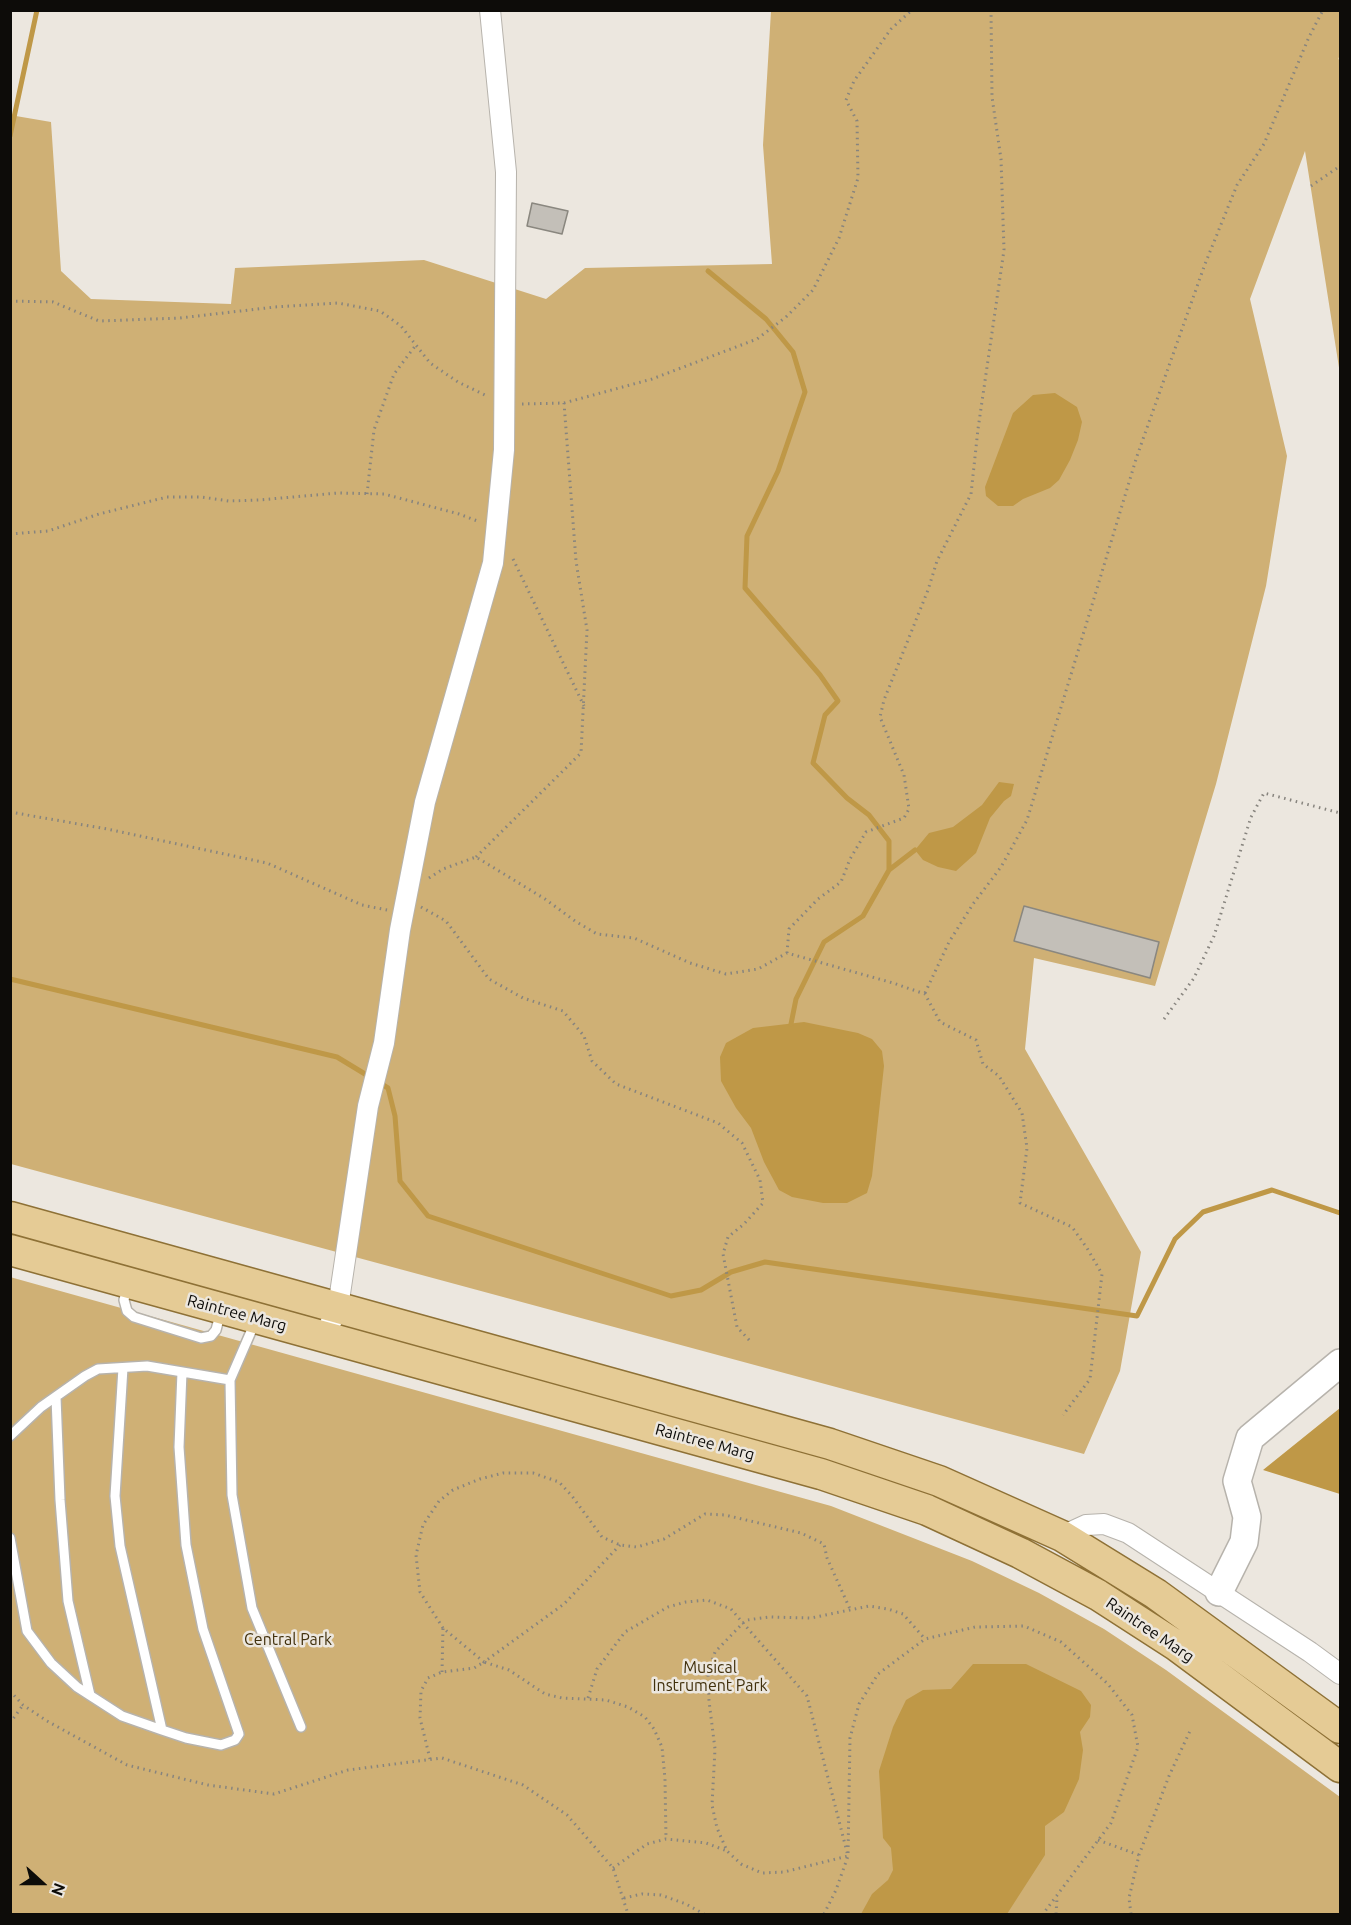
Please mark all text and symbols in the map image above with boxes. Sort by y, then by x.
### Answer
street label: Raintree Marg [185,1290,289,1336]
street label: Raintree Marg [653,1419,757,1465]
street label: Raintree Marg [1102,1593,1198,1667]
park label: Central Park [244,1630,332,1650]
park label: Musical Instrument Park [652,1658,768,1696]
north arrow [12,1853,72,1913]
text: N [48,1881,69,1898]

